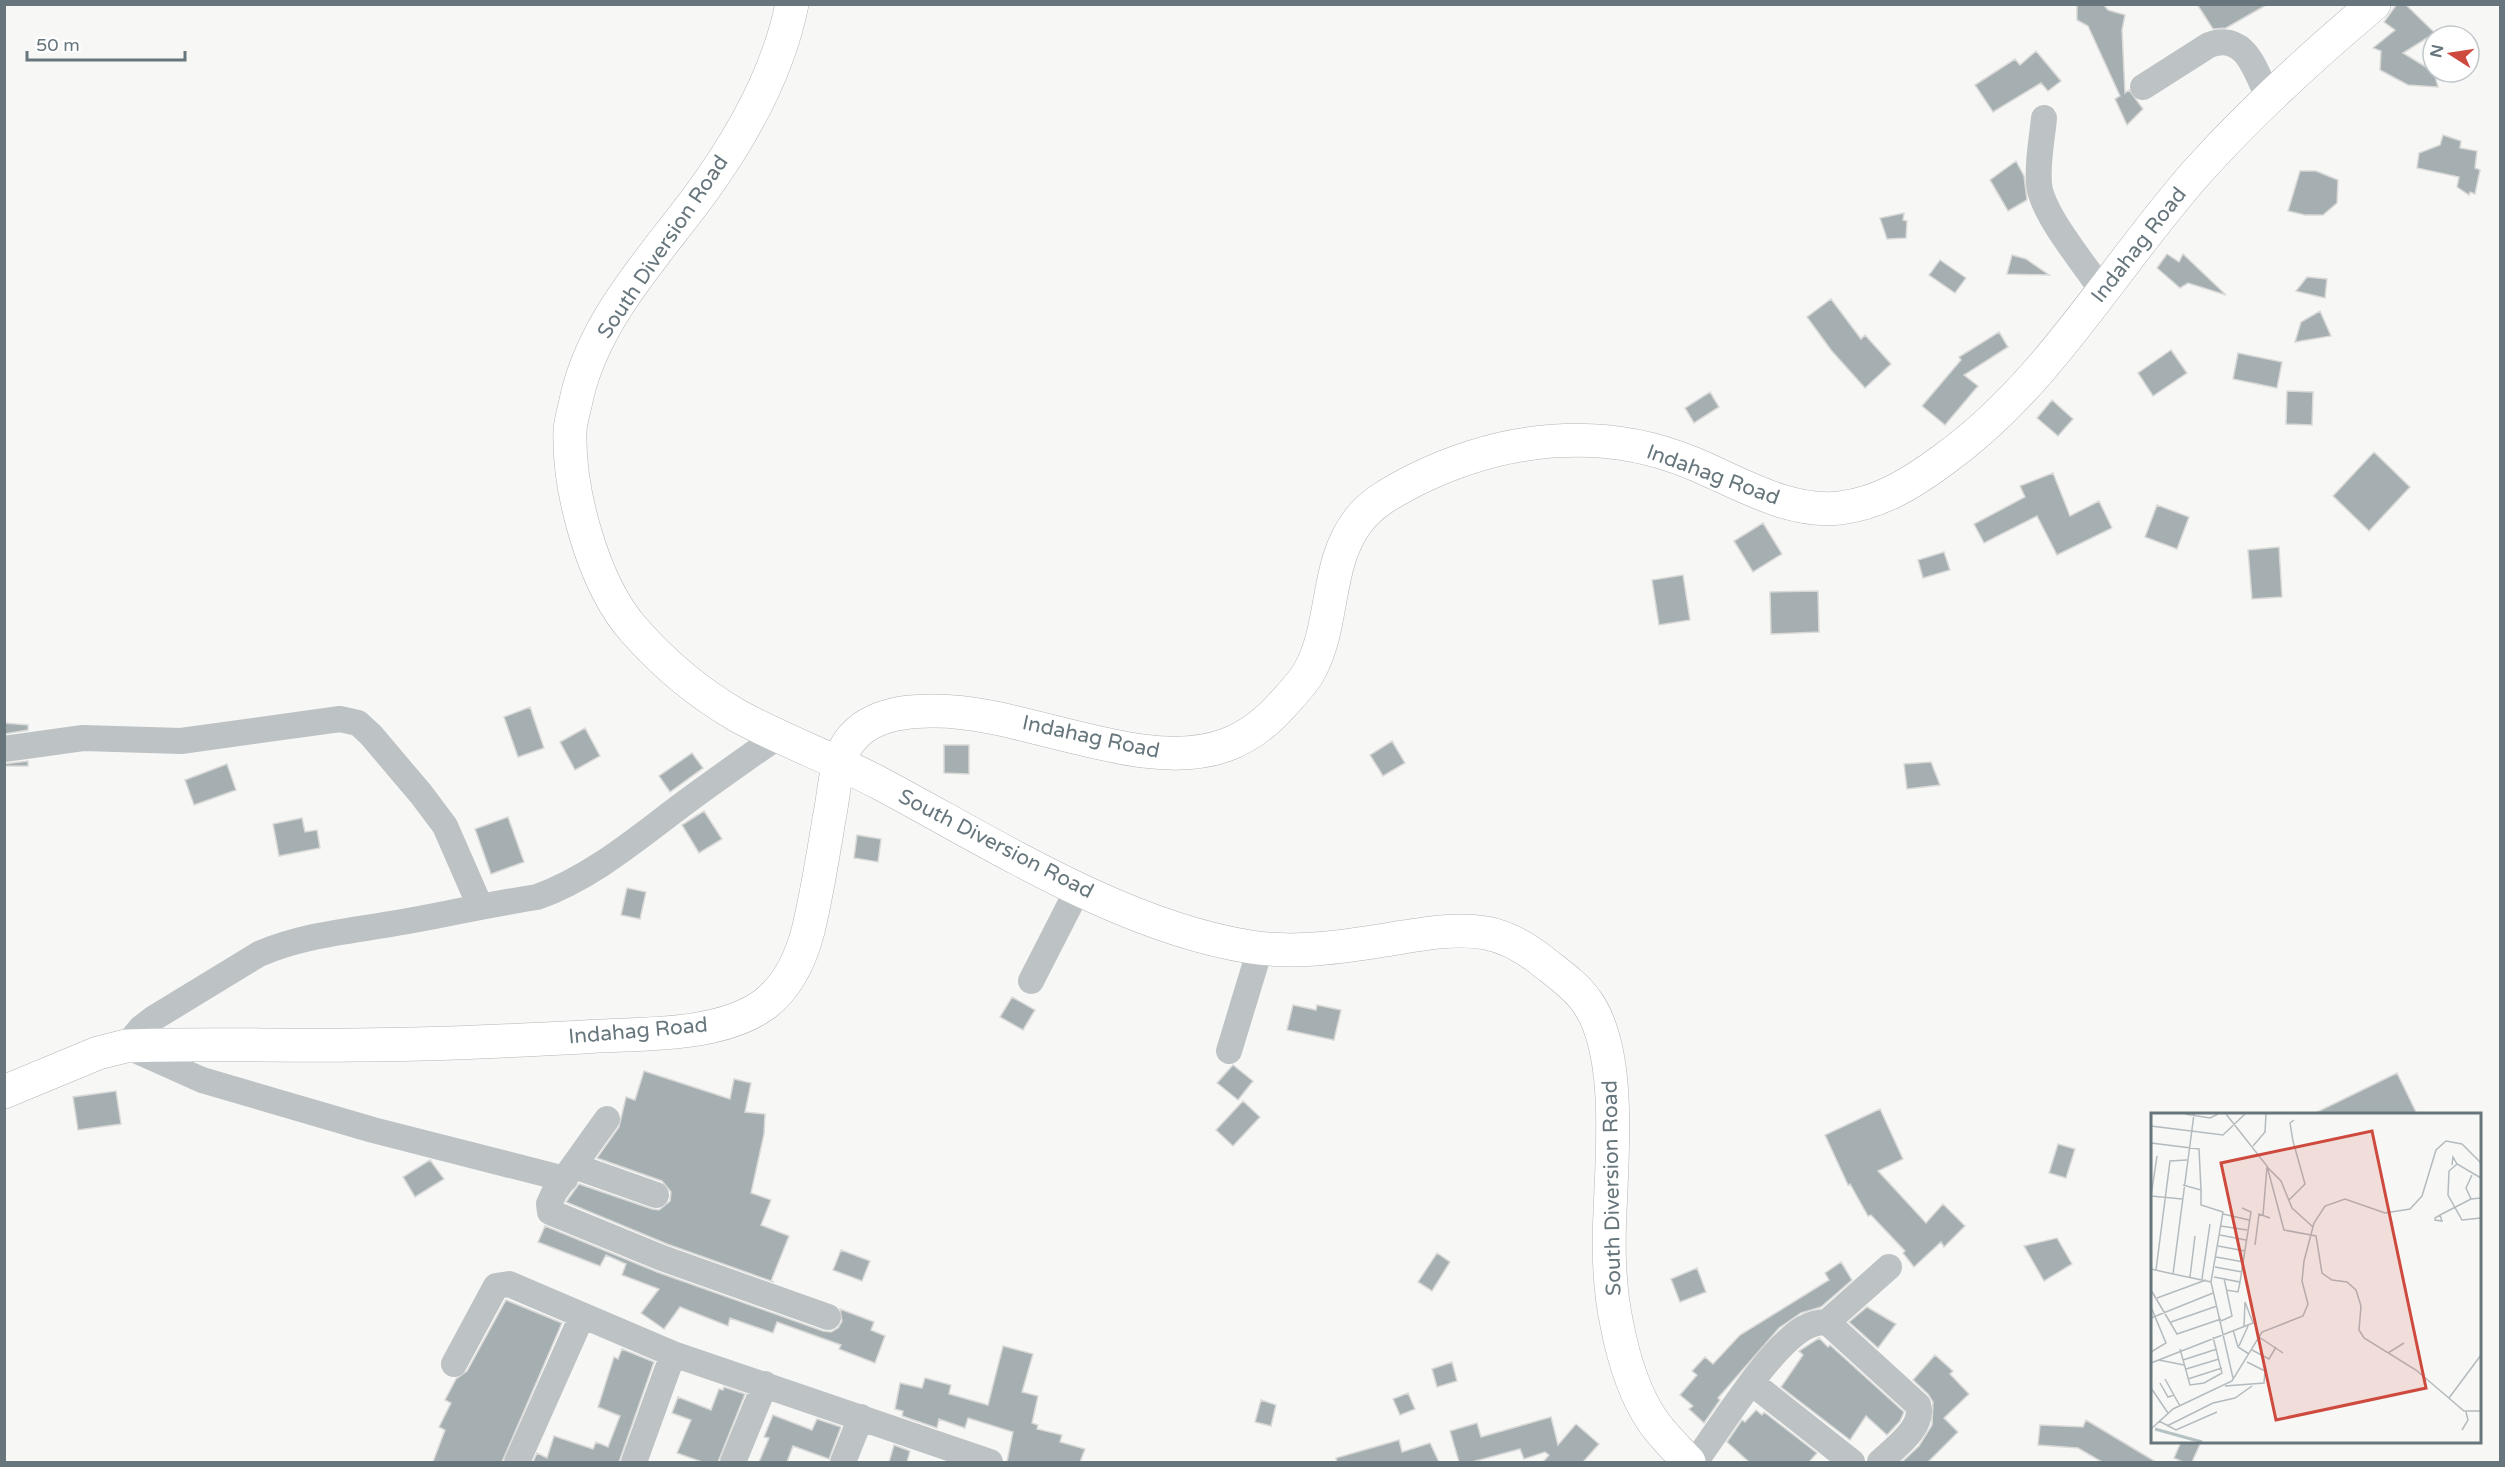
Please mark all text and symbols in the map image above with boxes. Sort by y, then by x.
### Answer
scale bar [27,24,184,62]
north arrow [2421,24,2481,84]
text: 50 m [36,34,80,56]
text: N [2426,43,2448,59]
street label: South Diversion Road [592,151,734,343]
street label: Indahag Road [2086,182,2192,308]
street label: Indahag Road [1643,439,1783,511]
street label: Indahag Road [1020,710,1162,764]
street label: South Diversion Road [894,784,1098,904]
street label: Indahag Road [567,1012,709,1050]
street label: South Diversion Road [1598,1080,1626,1296]
inset map [2151,1113,2481,1443]

